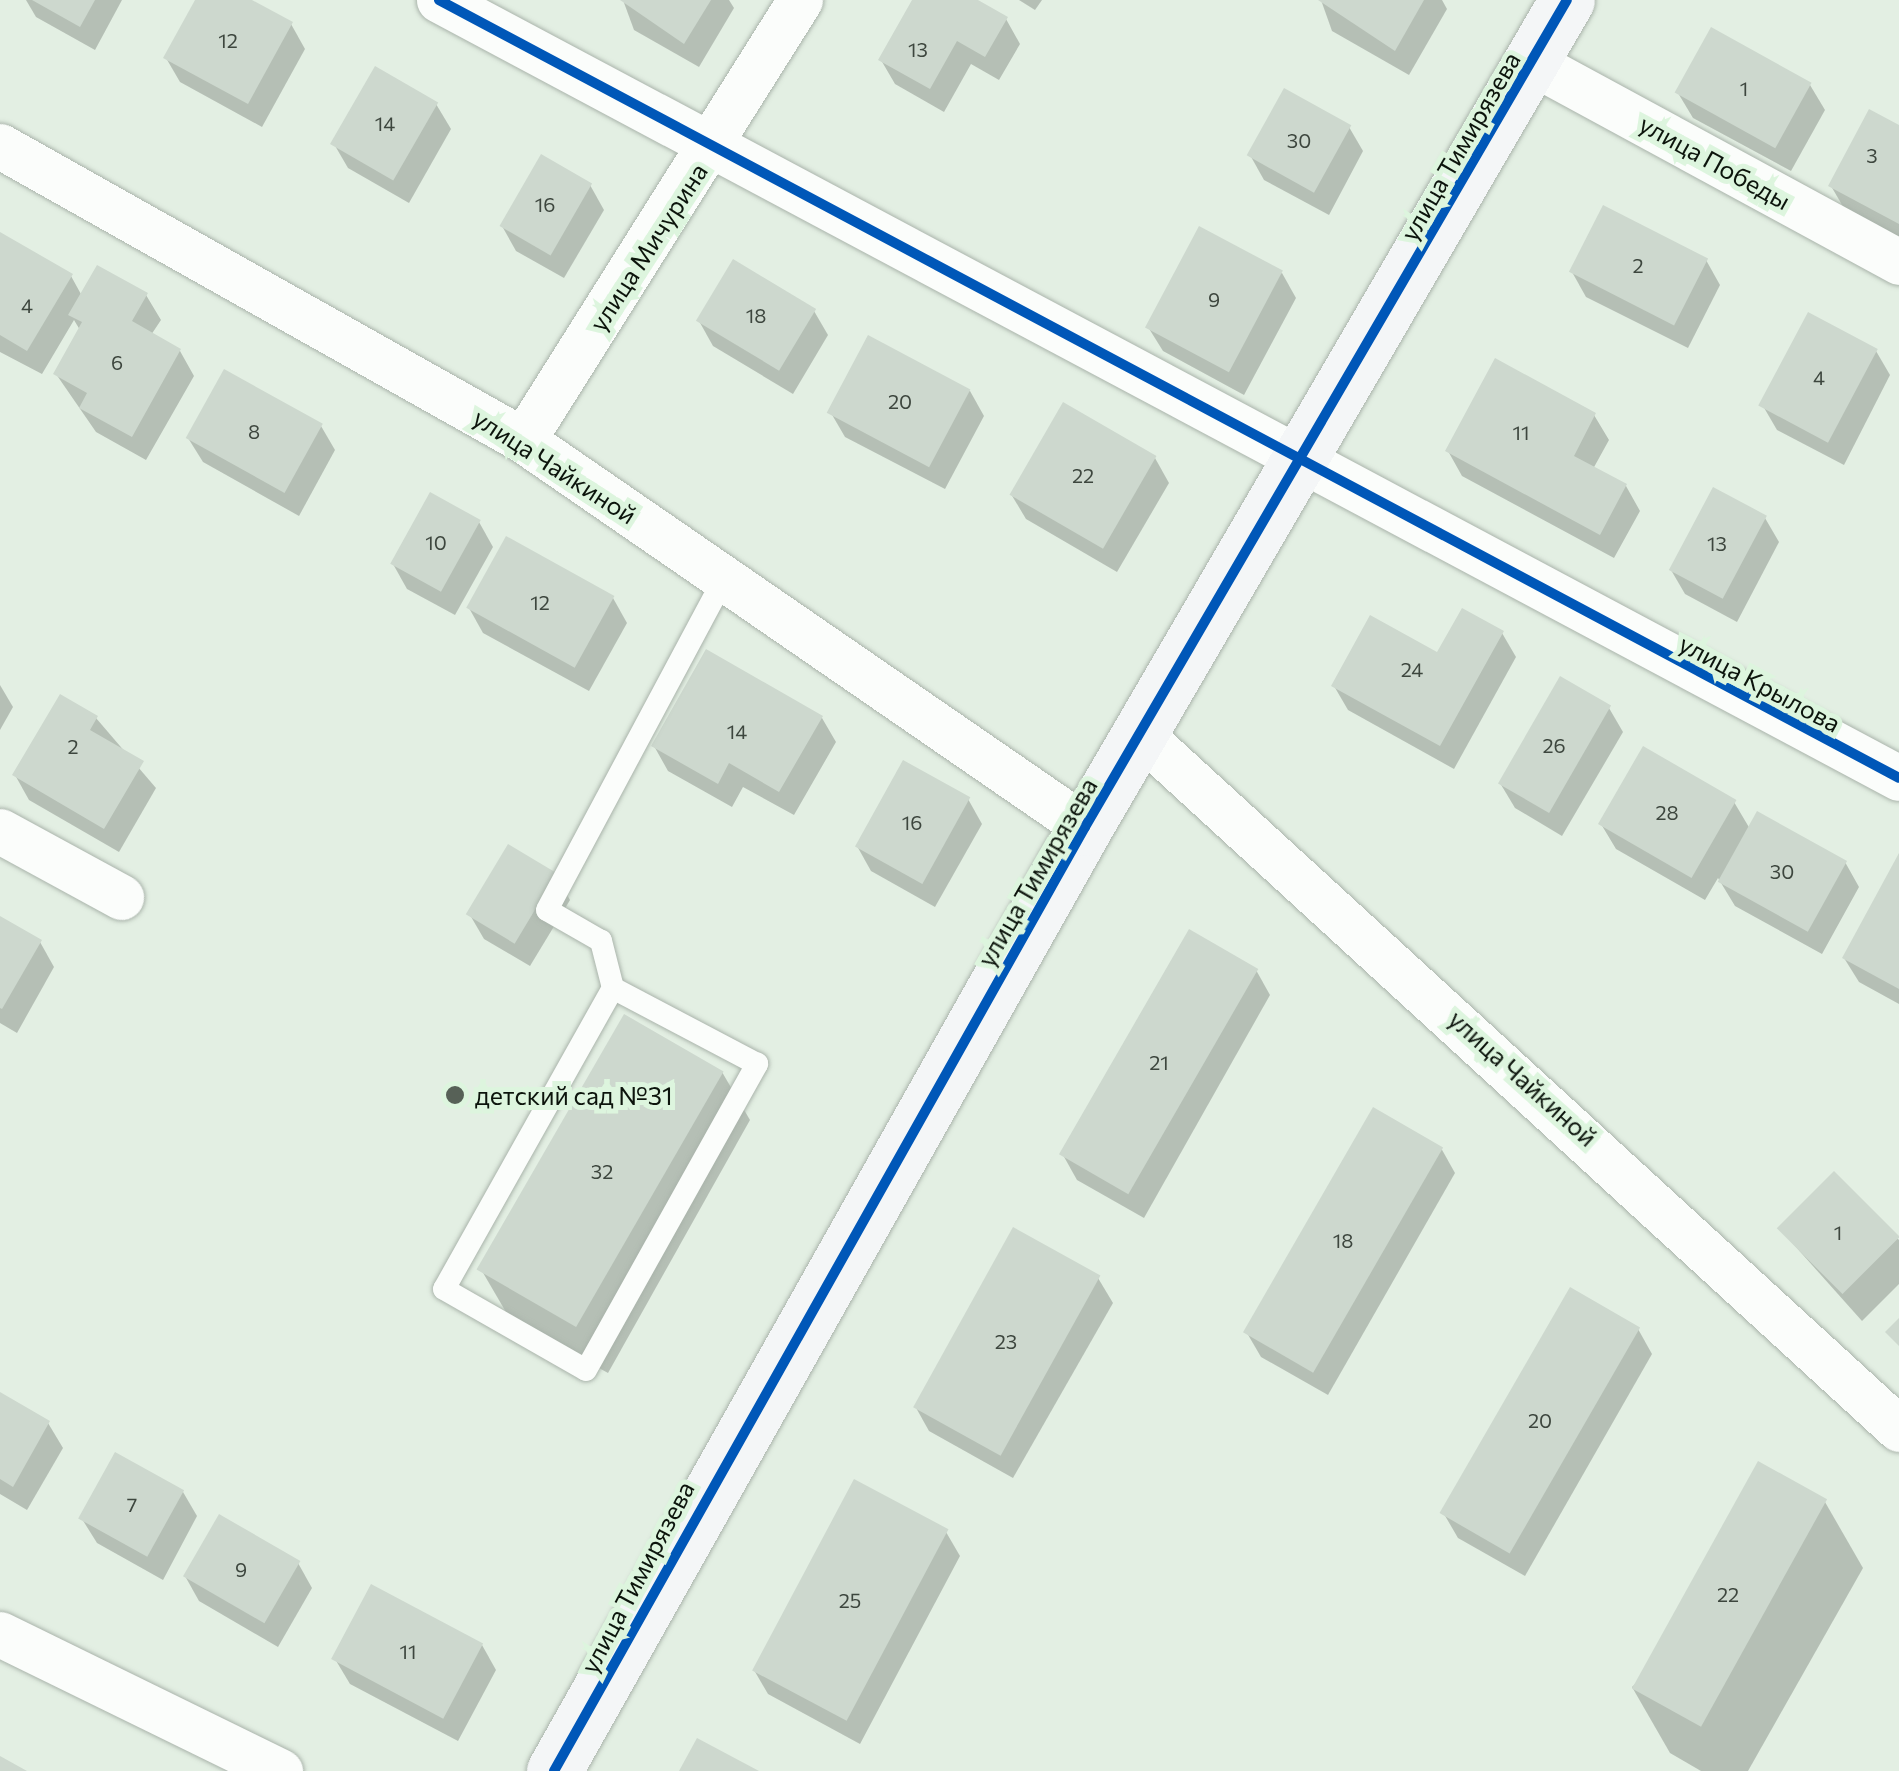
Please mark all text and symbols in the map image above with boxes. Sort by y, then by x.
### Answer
house number: 12 [218,28,238,52]
house number: 13 [908,37,928,61]
street label: улица Тимирязева [1394,46,1526,246]
house number: 1 [1740,76,1748,100]
street label: улица Победы [1634,108,1796,216]
house number: 14 [375,111,395,135]
house number: 30 [1287,128,1311,152]
house number: 3 [1866,143,1878,167]
street label: улица Мичурина [583,158,713,336]
house number: 16 [535,192,555,216]
house number: 2 [1632,253,1644,277]
house number: 9 [1208,287,1220,311]
house number: 4 [21,293,33,317]
house number: 18 [746,303,766,327]
house number: 6 [111,350,123,374]
house number: 4 [1813,365,1825,389]
house number: 20 [888,389,912,413]
street label: улица Чайкиной [468,402,642,530]
house number: 8 [248,419,260,443]
house number: 11 [1512,420,1530,444]
house number: 22 [1072,463,1094,487]
house number: 10 [425,530,447,554]
house number: 13 [1707,531,1727,555]
house number: 12 [530,590,550,614]
street label: улица Крылова [1674,628,1846,738]
house number: 24 [1401,657,1423,681]
house number: 14 [727,719,747,743]
house number: 26 [1542,733,1566,757]
house number: 2 [67,734,79,758]
street label: улица Тимирязева [971,772,1103,972]
house number: 28 [1655,800,1679,824]
house number: 16 [902,810,922,834]
house number: 30 [1770,859,1794,883]
street label: улица Чайкиной [1443,1004,1603,1152]
house number: 21 [1149,1050,1169,1074]
place label: детский сад №31 [475,1080,673,1110]
marker: детский сад №31 [444,1084,466,1106]
house number: 32 [591,1159,613,1183]
house number: 1 [1834,1220,1842,1244]
house number: 18 [1333,1228,1353,1252]
house number: 23 [995,1329,1017,1353]
house number: 20 [1528,1408,1552,1432]
street label: улица Тимирязева [574,1476,700,1678]
house number: 7 [127,1492,137,1516]
house number: 9 [235,1557,247,1581]
house number: 22 [1717,1582,1739,1606]
house number: 25 [839,1588,861,1612]
house number: 11 [399,1639,417,1663]

